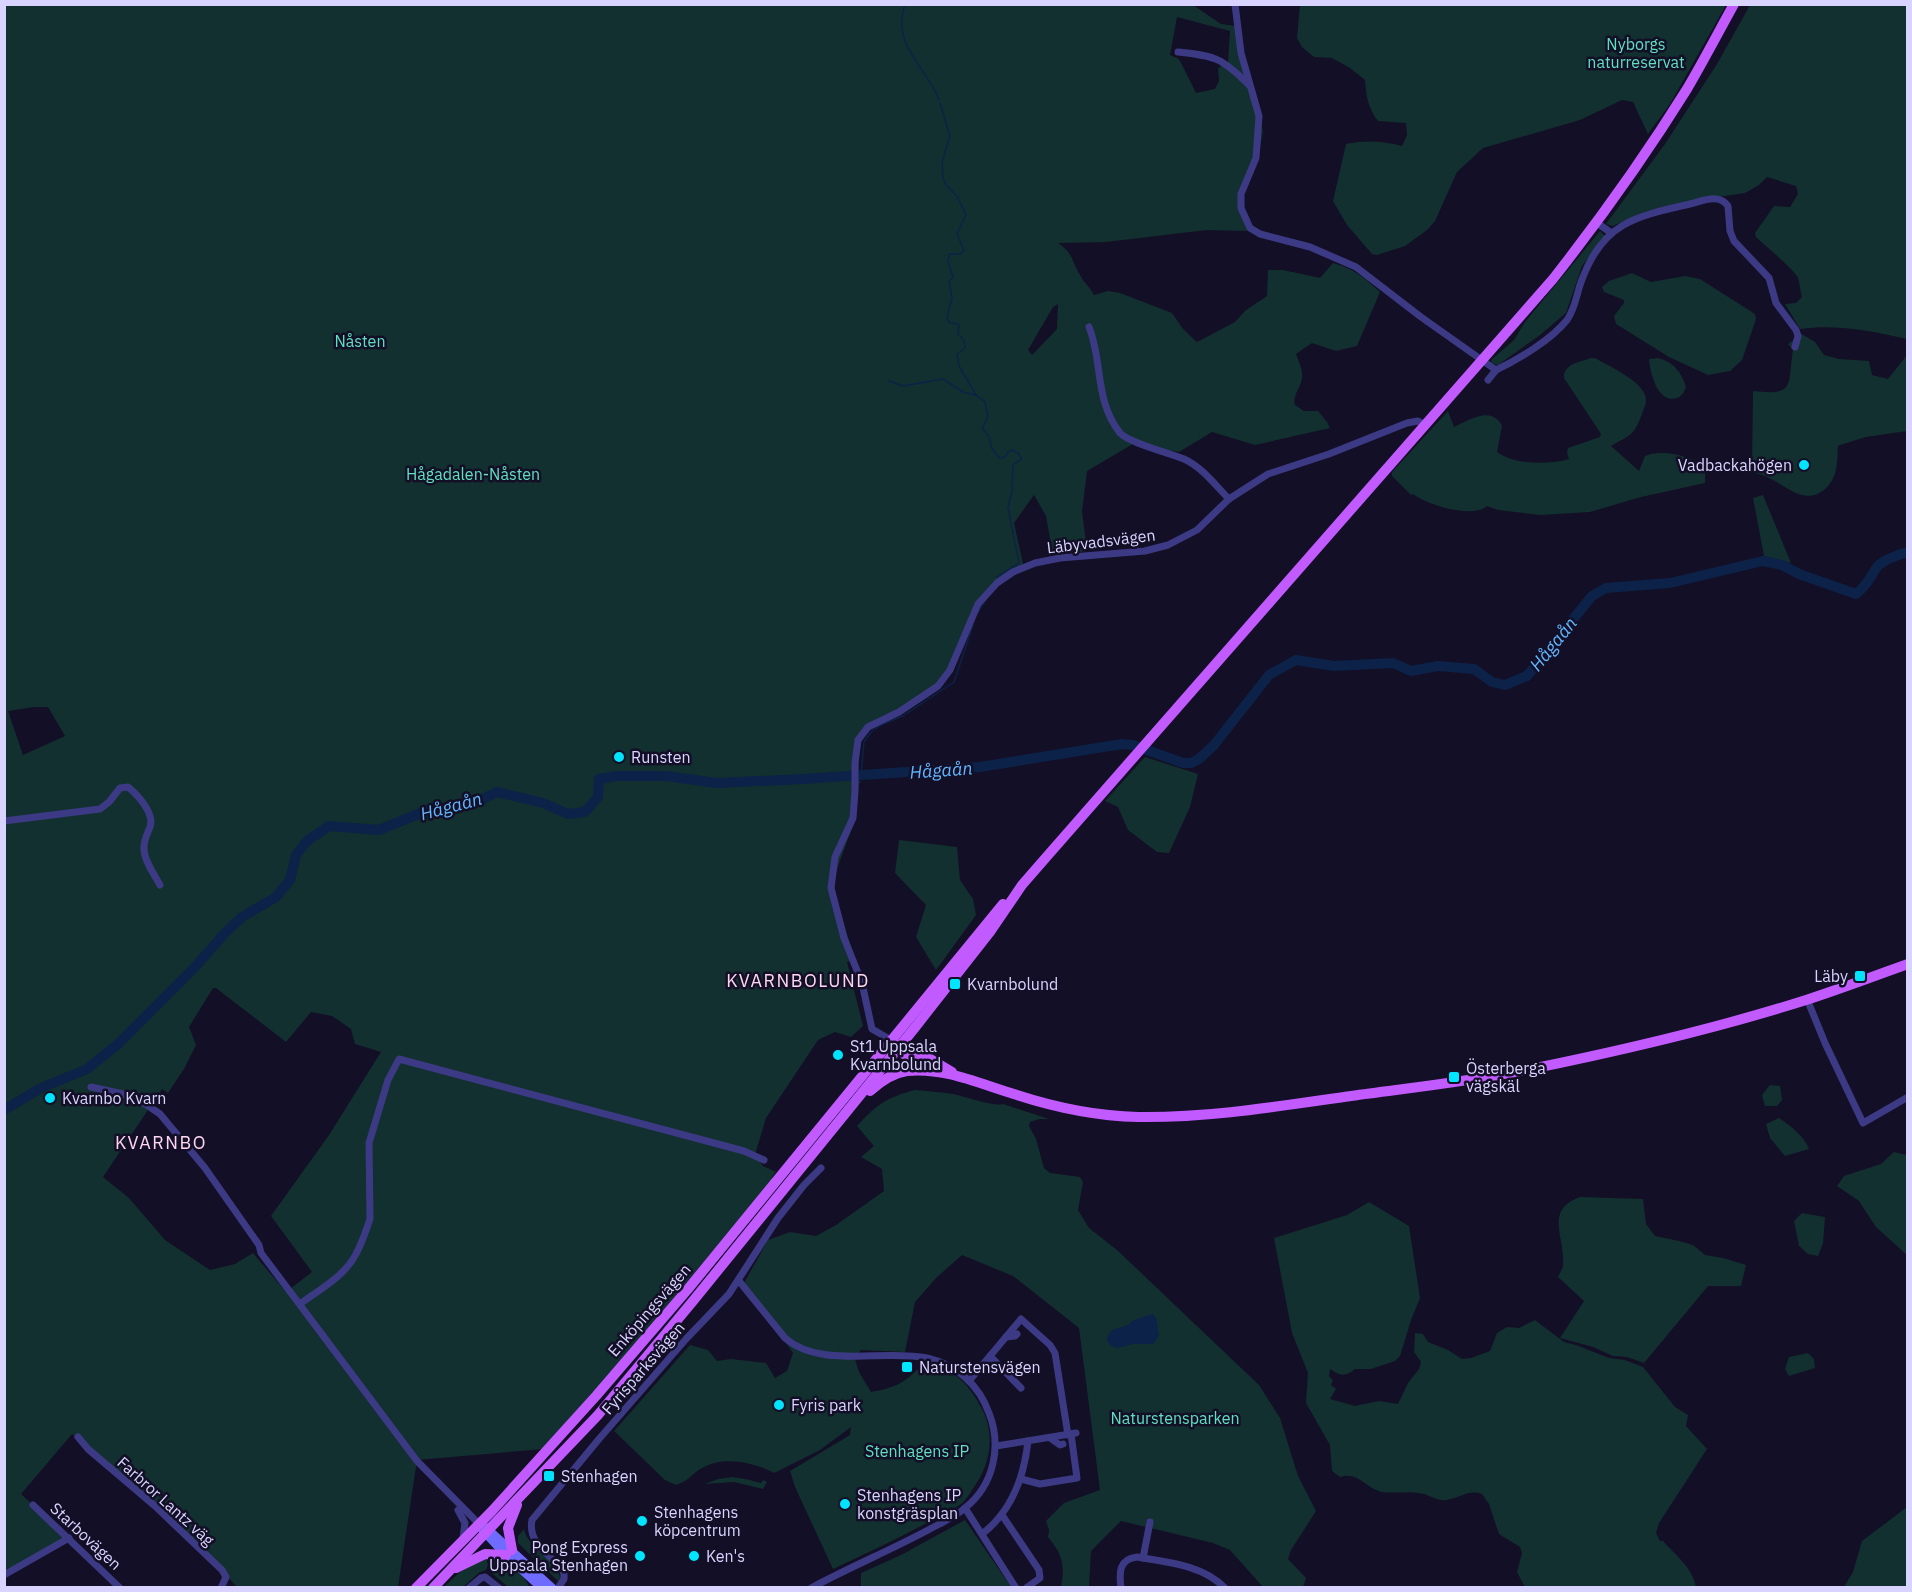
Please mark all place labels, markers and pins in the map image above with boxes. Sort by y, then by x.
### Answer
place label: Vadbackahögen [1678,455,1792,475]
marker: Vadbackahögen [1797,458,1811,472]
place label: Runsten [631,747,691,767]
marker: Runsten [612,750,626,764]
place label: Läby [1814,966,1848,986]
marker: Läby [1853,969,1867,983]
place label: Kvarnbolund [967,974,1058,994]
marker: Kvarnbolund [948,977,962,991]
place label: St1 Uppsala Kvarnbolund [850,1036,941,1074]
marker: St1 Uppsala Kvarnbolund [831,1048,845,1062]
place label: Österberga vägskäl [1466,1058,1546,1096]
marker: Österberga vägskäl [1447,1070,1461,1084]
place label: Kvarnbo Kvarn [62,1088,166,1108]
marker: Kvarnbo Kvarn [43,1091,57,1105]
place label: Naturstensvägen [919,1357,1041,1377]
marker: Naturstensvägen [900,1360,914,1374]
place label: Fyris park [791,1395,862,1415]
marker: Fyris park [772,1398,786,1412]
place label: Stenhagen [561,1466,638,1486]
marker: Stenhagen [542,1469,556,1483]
place label: Stenhagens IP konstgräsplan [857,1485,962,1523]
marker: Stenhagens IP konstgräsplan [838,1497,852,1511]
place label: Stenhagens köpcentrum [654,1502,741,1540]
marker: Stenhagens köpcentrum [635,1514,649,1528]
place label: Pong Express Uppsala Stenhagen [489,1537,628,1575]
place label: Ken's [706,1546,745,1566]
marker: Pong Express Uppsala Stenhagen [633,1549,647,1563]
marker: Ken's [687,1549,701,1563]

